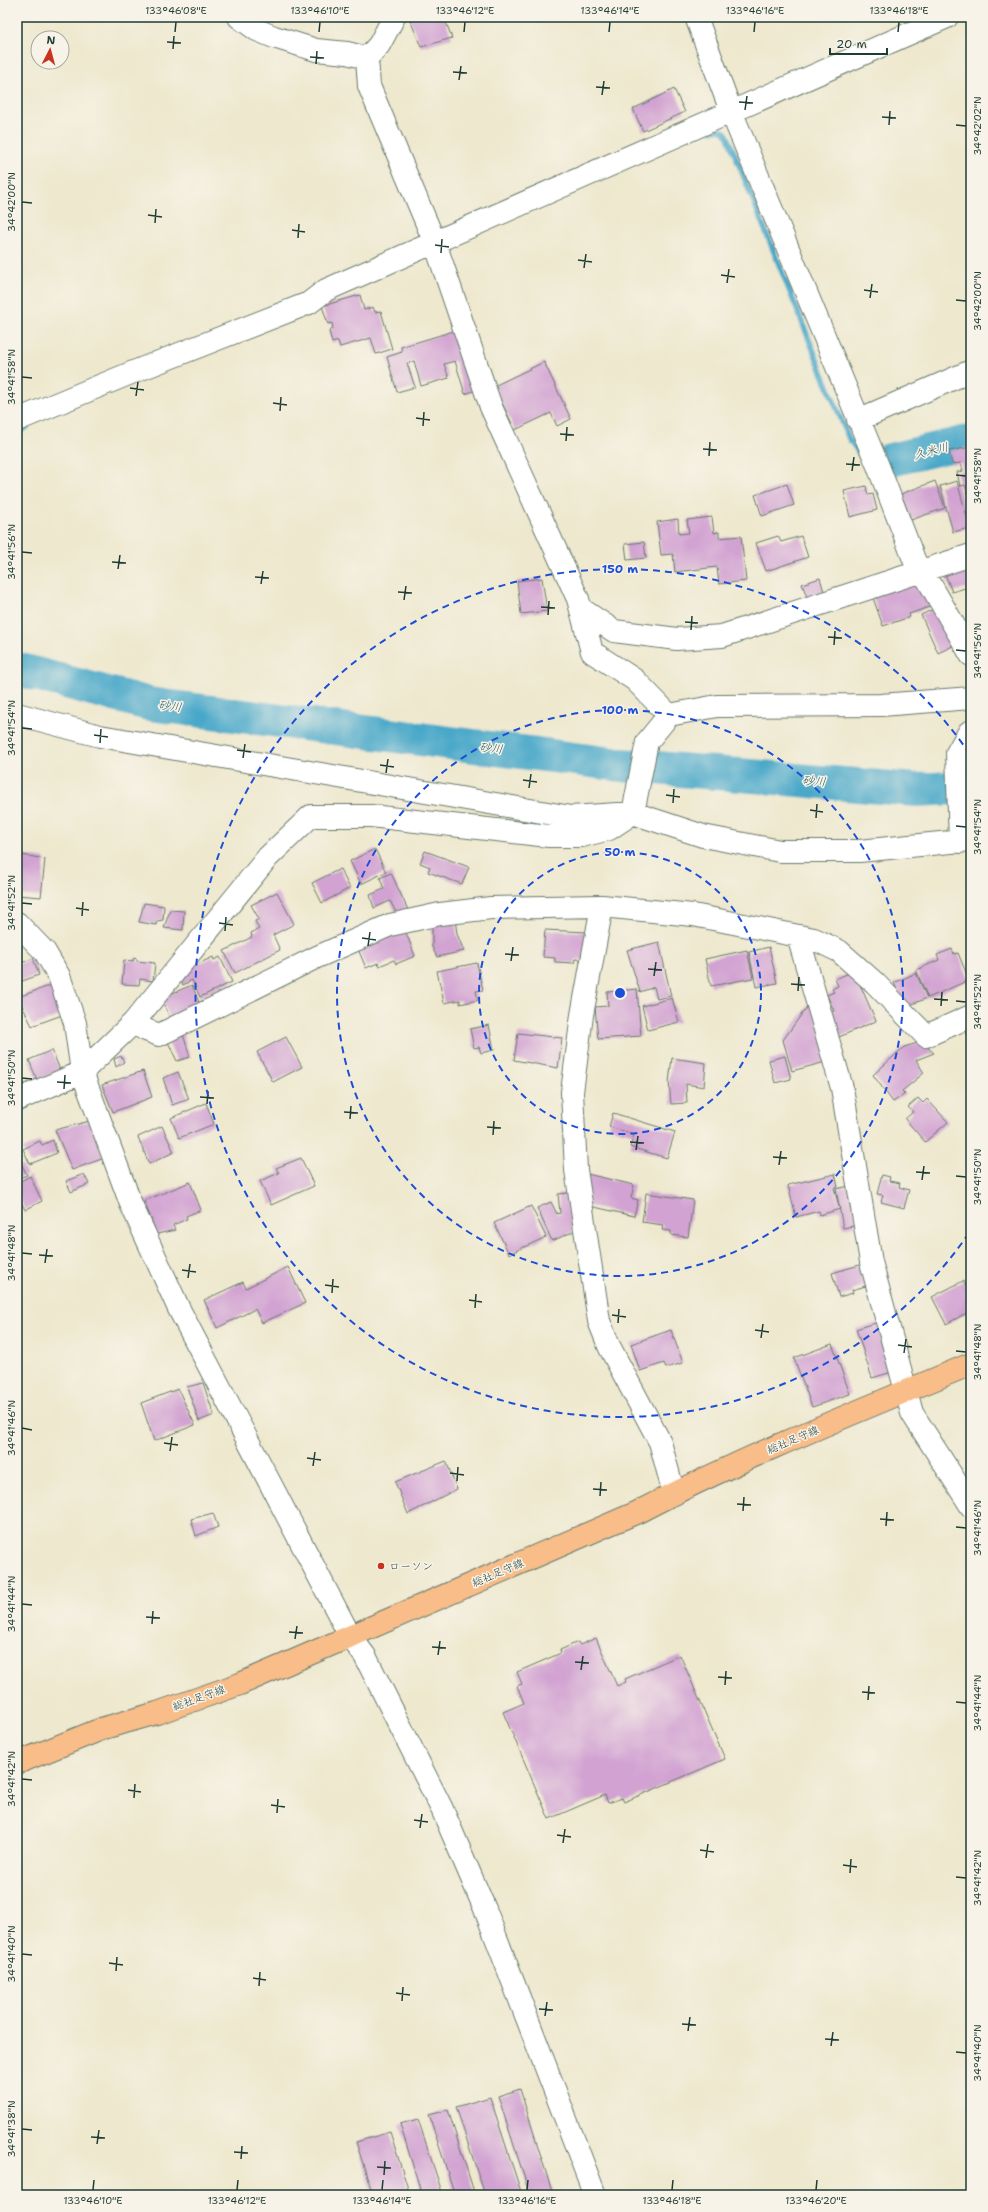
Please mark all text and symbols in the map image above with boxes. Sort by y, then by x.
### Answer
text: 133°46'08"E [145,4,207,17]
text: 133°46'10"E [290,4,350,17]
text: 133°46'12"E [436,4,494,17]
text: 133°46'14"E [581,4,639,17]
text: 133°46'16"E [726,4,784,17]
text: 133°46'18"E [869,4,929,17]
north arrow [30,30,70,70]
scale bar [830,30,887,56]
text: N [46,33,56,48]
text: 20 m [836,36,867,52]
text: 34°42'02"N [971,96,984,156]
text: 34°42'00"N [5,172,18,232]
text: 34°42'00"N [971,271,984,331]
text: 34°41'58"N [5,349,18,405]
water label: 久米川 [912,439,950,463]
text: 34°41'58"N [971,448,984,504]
text: 34°41'56"N [5,524,18,580]
text: 150 m [602,561,638,577]
text: 34°41'56"N [971,623,984,679]
water label: 砂川 [157,697,183,715]
text: 34°41'54"N [5,700,18,756]
text: 100 m [602,702,639,718]
water label: 砂川 [478,739,504,757]
water label: 砂川 [801,772,827,790]
text: 34°41'54"N [971,799,984,855]
text: 50 m [605,844,636,860]
text: 34°41'52"N [5,875,18,931]
text: 34°41'52"N [971,974,984,1030]
centre of rings [613,986,627,1000]
text: 34°41'50"N [5,1050,18,1106]
text: 34°41'50"N [971,1149,984,1205]
text: 34°41'48"N [5,1225,18,1281]
text: 34°41'48"N [971,1324,984,1380]
text: 34°41'46"N [5,1400,18,1456]
street label: 総社足守線 [765,1422,821,1458]
text: 34°41'46"N [971,1500,984,1556]
street label: 総社足守線 [470,1555,526,1591]
place label: ローソン [389,1559,433,1574]
marker: ローソン [376,1561,386,1571]
text: 34°41'44"N [5,1576,18,1632]
text: 34°41'44"N [971,1675,984,1731]
street label: 総社足守線 [171,1682,227,1714]
text: 34°41'42"N [5,1751,18,1807]
text: 34°41'42"N [971,1850,984,1906]
text: 34°41'40"N [5,1925,18,1983]
text: 34°41'40"N [971,2024,984,2082]
text: 34°41'38"N [5,2100,18,2158]
text: 133°46'10"E [63,2194,123,2207]
text: 133°46'12"E [208,2194,266,2207]
text: 133°46'14"E [353,2194,411,2207]
text: 133°46'16"E [498,2194,556,2207]
text: 133°46'18"E [642,2194,702,2207]
text: 133°46'20"E [785,2194,847,2207]

